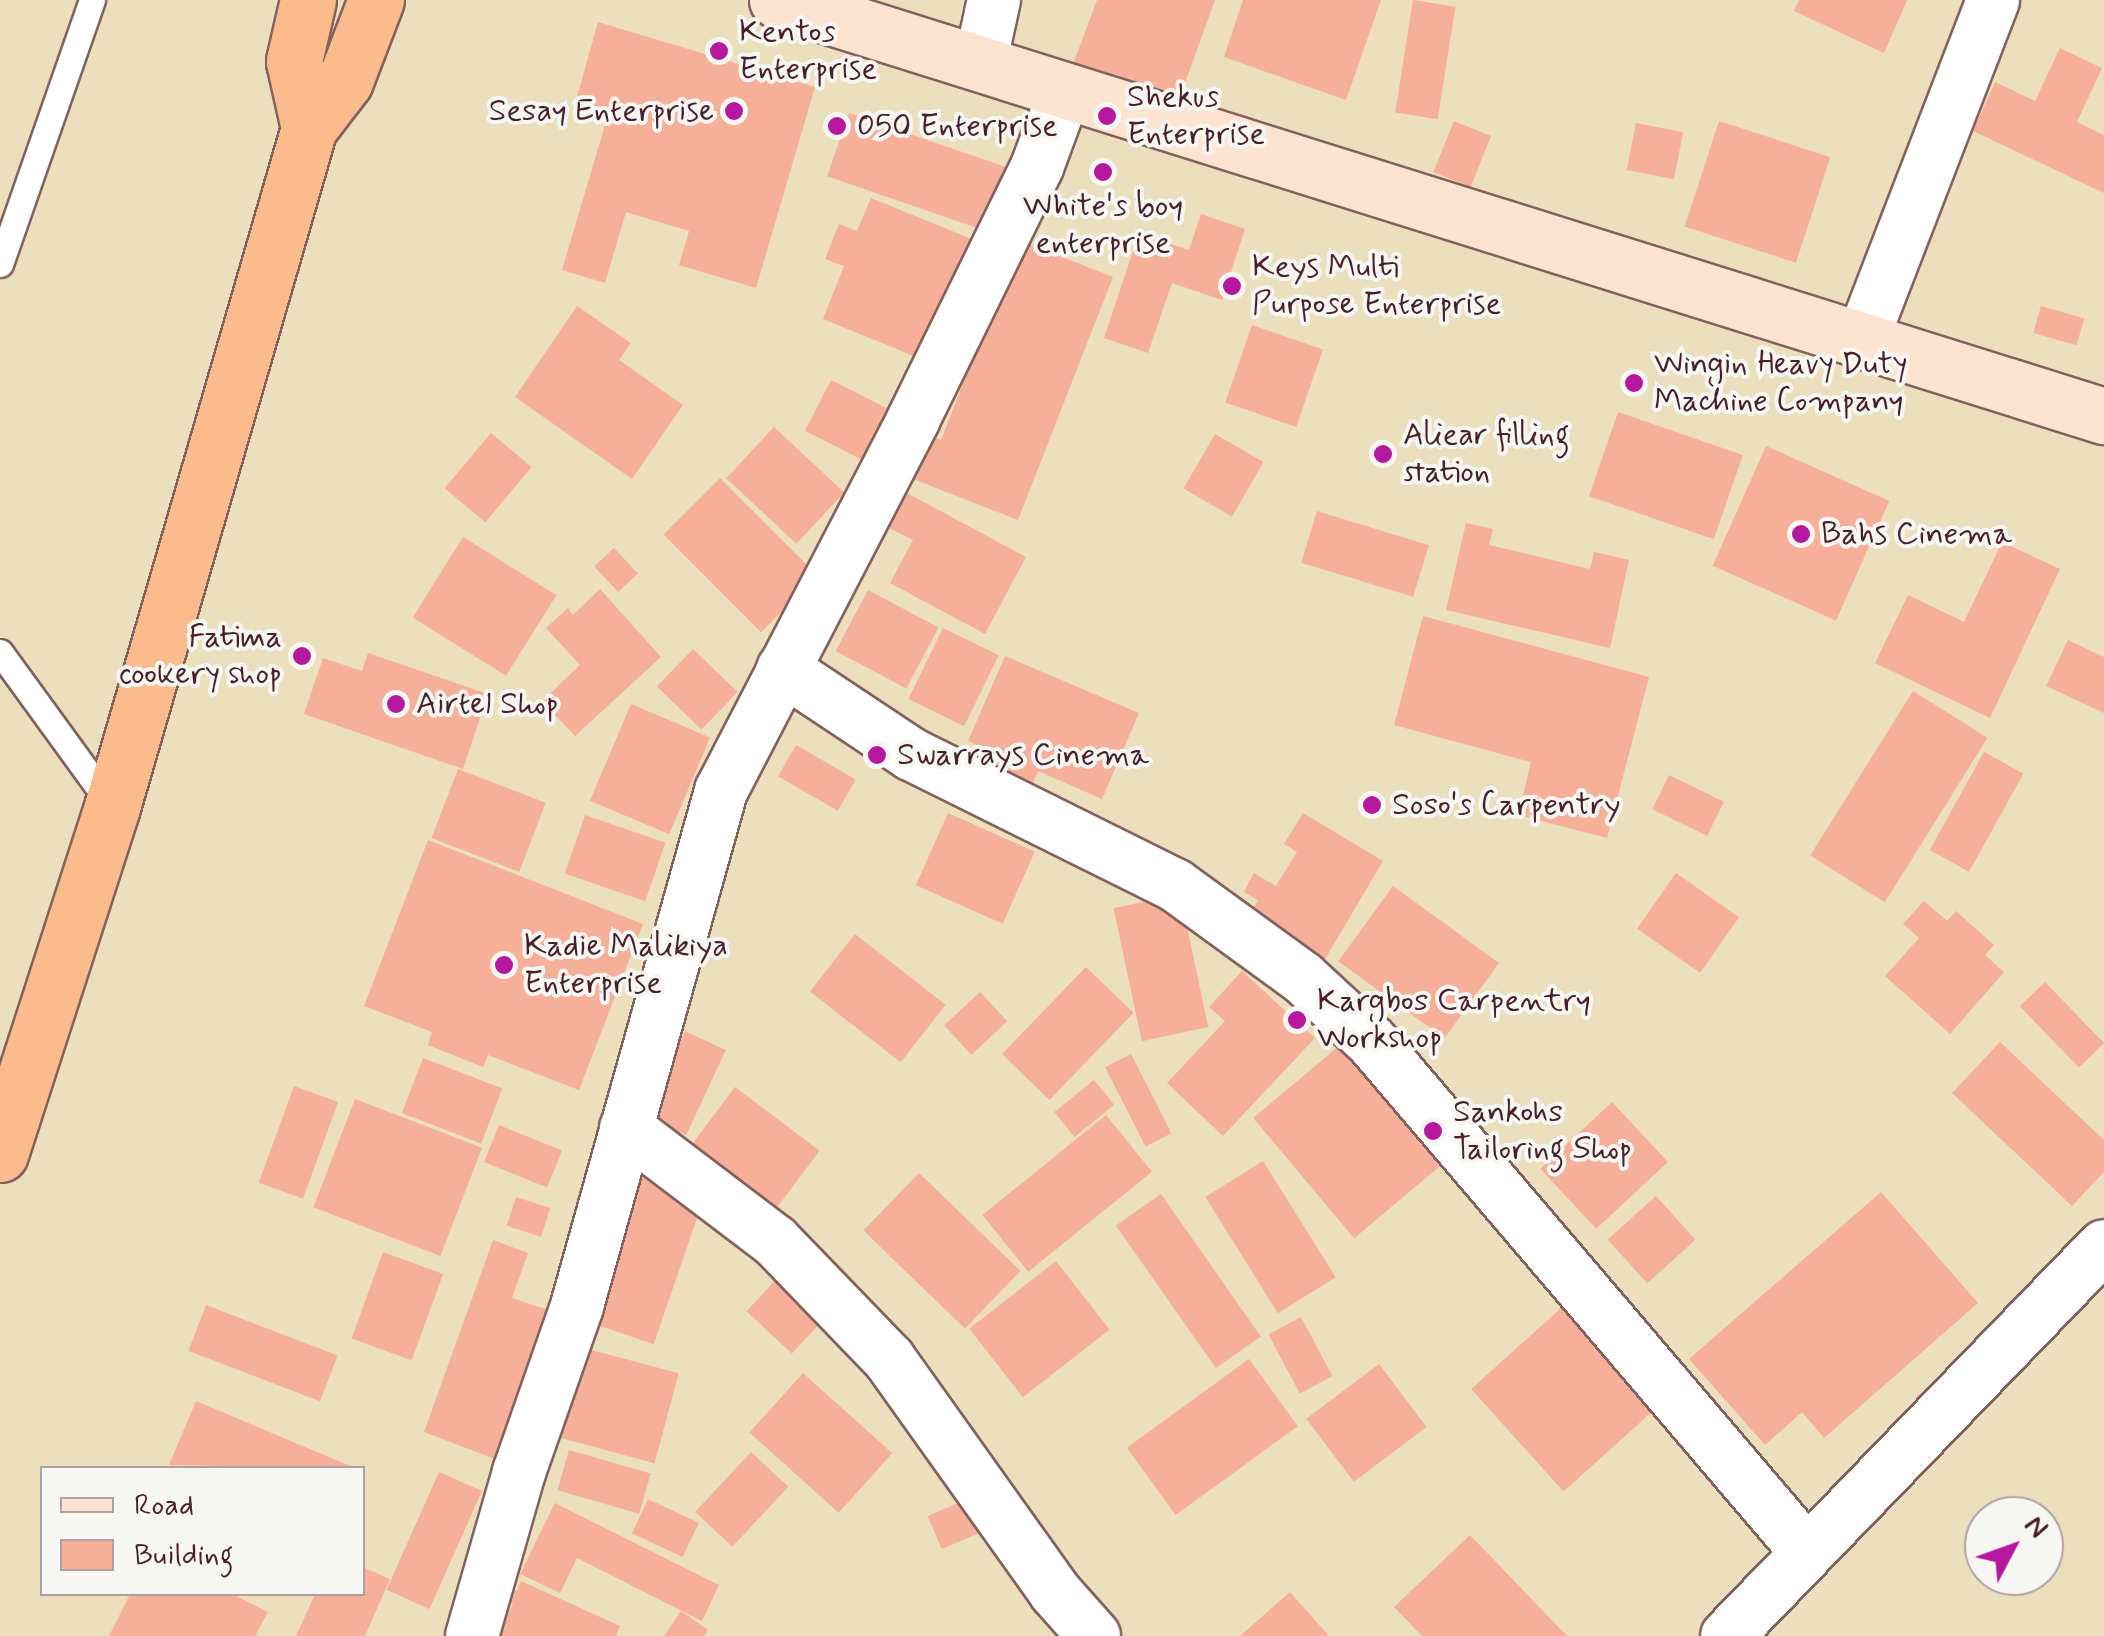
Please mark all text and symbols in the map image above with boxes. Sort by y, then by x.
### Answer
place label: Kentos Enterprise [739,14,877,89]
marker: Kentos Enterprise [708,40,730,62]
place label: Shekus Enterprise [1127,79,1265,154]
place label: Sesay Enterprise [489,92,714,130]
marker: Sesay Enterprise [723,100,745,122]
marker: Shekus Enterprise [1096,105,1118,127]
place label: 050 Enterprise [857,107,1058,145]
marker: 050 Enterprise [826,115,848,137]
marker: White's boy enterprise [1092,161,1114,183]
place label: White's boy enterprise [1024,188,1182,263]
place label: Keys Multi Purpose Enterprise [1252,249,1501,324]
marker: Keys Multi Purpose Enterprise [1221,275,1243,297]
place label: Wingin Heavy Duty Machine Company [1654,346,1910,421]
marker: Wingin Heavy Duty Machine Company [1623,372,1645,394]
place label: Aliear filling station [1403,417,1570,492]
marker: Aliear filling station [1372,443,1394,465]
place label: Bahs Cinema [1821,515,2012,553]
marker: Bahs Cinema [1790,523,1812,545]
place label: Fatima cookery shop [119,619,282,694]
marker: Fatima cookery shop [291,645,313,667]
place label: Airtel Shop [416,685,559,723]
marker: Airtel Shop [385,693,407,715]
place label: Swarrays Cinema [897,736,1149,774]
marker: Swarrays Cinema [866,744,888,766]
place label: Soso's Carpentry [1392,786,1618,824]
marker: Soso's Carpentry [1361,794,1383,816]
place label: Kadie Malikiya Enterprise [524,928,728,1003]
marker: Kadie Malikiya Enterprise [493,954,515,976]
place label: Kargbos Carpentry Workshop [1317,983,1575,1058]
marker: Kargbos Carpentry Workshop [1286,1009,1308,1031]
place label: Sankohs Tailoring Shop [1453,1094,1632,1169]
marker: Sankohs Tailoring Shop [1422,1120,1444,1142]
legend [40,1466,365,1596]
text: Road [134,1486,194,1525]
north arrow [1964,1496,2064,1596]
text: N [2015,1508,2056,1546]
text: Building [134,1536,233,1575]

